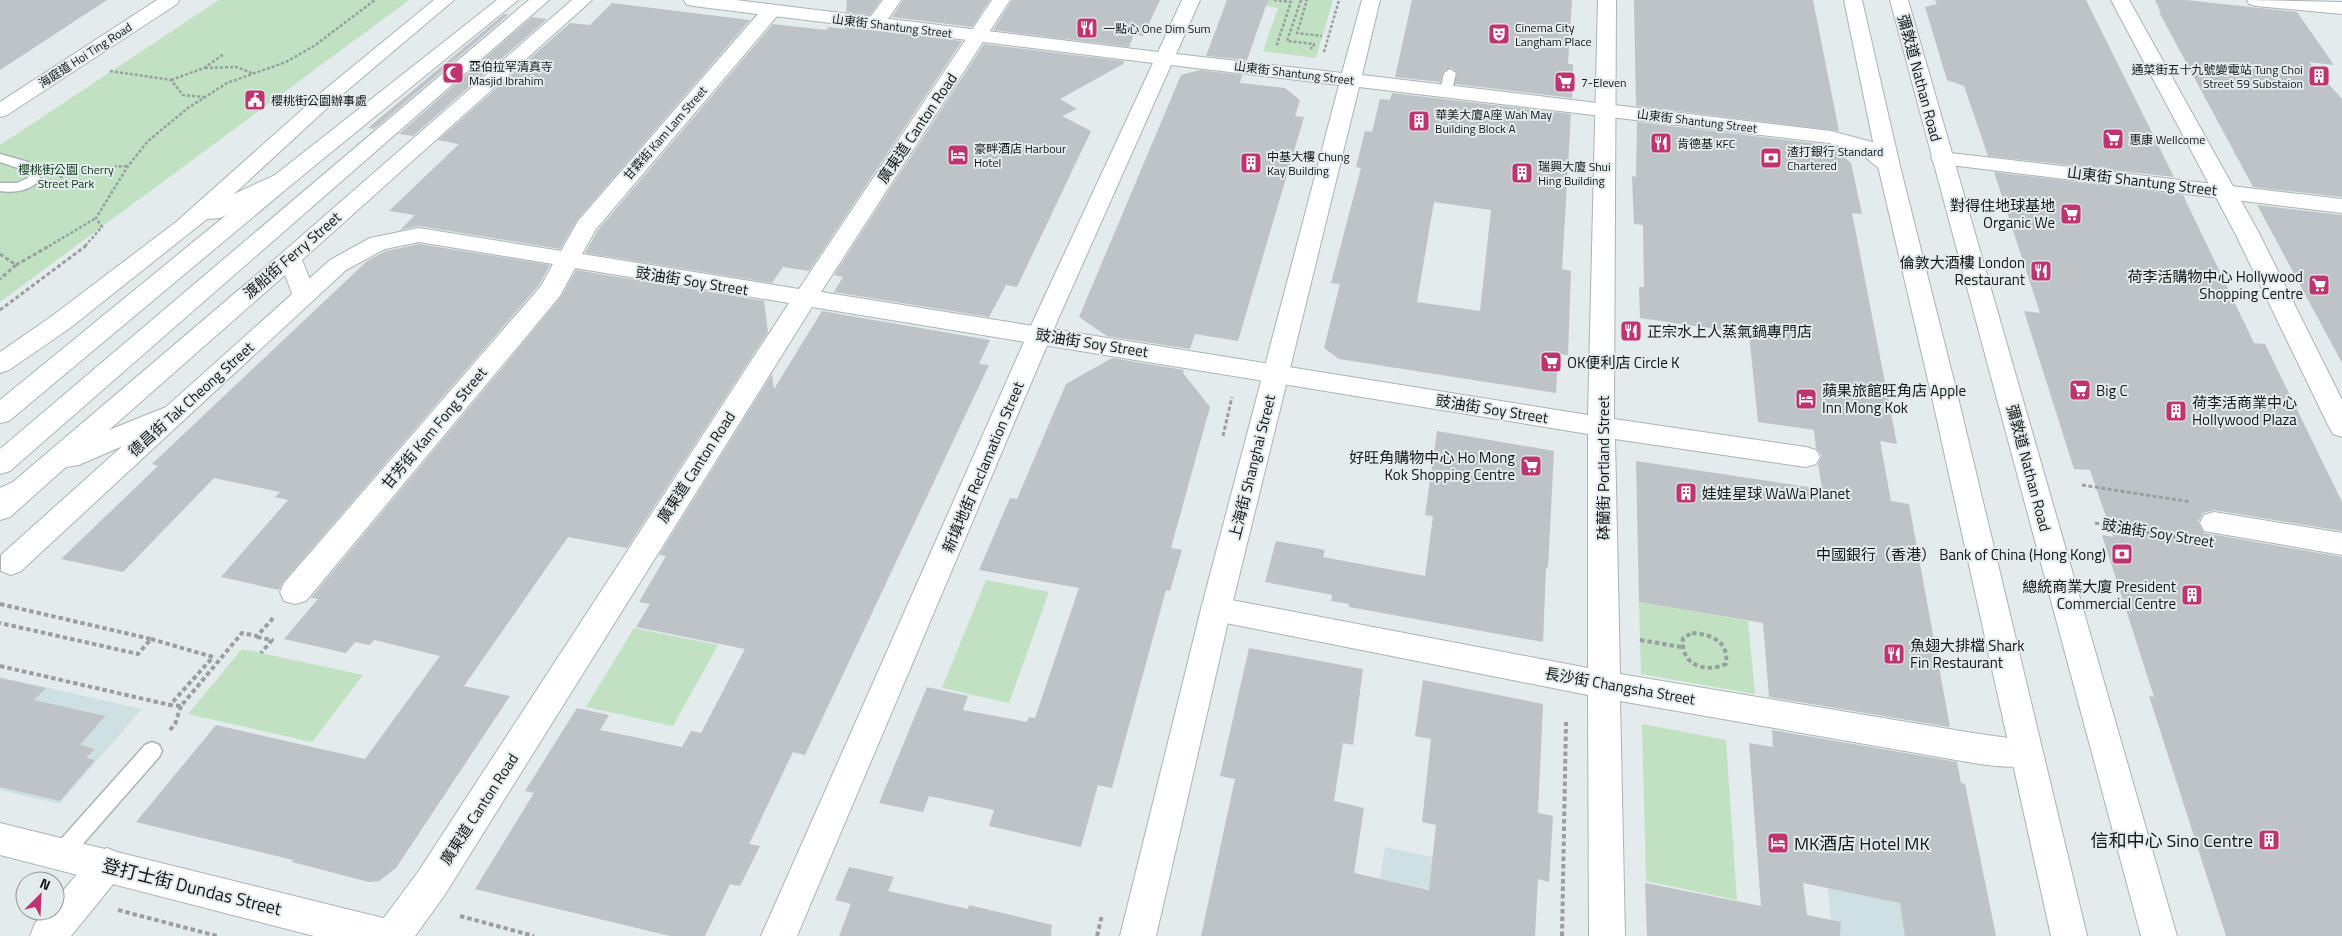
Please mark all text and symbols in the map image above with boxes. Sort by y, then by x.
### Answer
street label: 山東街 Shantung Street [831,9,954,43]
street label: 彌敦道 Nathan Road [1892,12,1948,144]
restaurant icon: 一點心 One Dim Sum [1075,16,1099,40]
street label: 海庭道 Hoi Ting Road [34,17,136,93]
place label: Cinema City Langham Place [1515,18,1592,51]
place label: 一點心 One Dim Sum [1103,19,1211,38]
theatre icon: Cinema City Langham Place [1487,22,1511,46]
street label: 山東街 Shantung Street [1233,56,1356,90]
place label: 亞伯拉罕清真寺 Masjid Ibrahim [469,57,553,90]
place label: 通菜街五十九號變電站 Tung Choi Street 59 Substaion [2132,60,2303,93]
mosque icon: 亞伯拉罕清真寺 Masjid Ibrahim [441,61,465,85]
building icon: 通菜街五十九號變電站 Tung Choi Street 59 Substaion [2307,64,2331,88]
street label: 廣東道 Canton Road [871,68,963,188]
supermarket icon: 7-Eleven [1553,70,1577,94]
place label: 7-Eleven [1581,73,1627,92]
street label: 甘霖街 Kam Lam Street [619,81,712,184]
public building icon: 櫻桃街公園辦事處 [243,88,267,112]
place label: 櫻桃街公園辦事處 [271,91,367,110]
street label: 山東街 Shantung Street [1636,104,1759,138]
place label: 華美大廈A座 Wah May Building Block A [1435,105,1552,138]
building icon: 華美大廈A座 Wah May Building Block A [1407,109,1431,133]
supermarket icon: 惠康 Wellcome [2101,127,2125,151]
place label: 惠康 Wellcome [2129,130,2205,149]
restaurant icon: 肯德基 KFC [1649,131,1673,155]
place label: 肯德基 KFC [1677,134,1736,153]
place label: 豪畔酒店 Harbour Hotel [974,139,1066,172]
place label: 渣打銀行 Standard Chartered [1787,142,1883,175]
hotel icon: 豪畔酒店 Harbour Hotel [946,143,970,167]
bank icon: 渣打銀行 Standard Chartered [1759,146,1783,170]
place label: 中基大樓 Chung Kay Building [1267,147,1350,180]
building icon: 中基大樓 Chung Kay Building [1239,151,1263,175]
place label: 瑞興大廈 Shui Hing Building [1538,157,1611,190]
park label: 櫻桃街公園 Cherry Street Park [18,160,114,193]
street label: 山東街 Shantung Street [2066,160,2219,202]
building icon: 瑞興大廈 Shui Hing Building [1510,161,1534,185]
place label: 對得住地球基地 Organic We [1950,194,2055,234]
supermarket icon: 對得住地球基地 Organic We [2059,202,2083,226]
street label: 渡船街 Ferry Street [238,205,347,304]
place label: 倫敦大酒樓 London Restaurant [1900,251,2026,291]
restaurant icon: 倫敦大酒樓 London Restaurant [2029,259,2053,283]
street label: 豉油街 Soy Street [634,261,751,301]
place label: 荷李活購物中心 Hollywood Shopping Centre [2127,265,2303,305]
supermarket icon: 荷李活購物中心 Hollywood Shopping Centre [2307,273,2331,297]
restaurant icon: 正宗水上人蒸氣鍋專門店 [1619,319,1643,343]
place label: 正宗水上人蒸氣鍋專門店 [1647,320,1812,343]
street label: 豉油街 Soy Street [1034,323,1151,363]
street label: 德昌街 Tak Cheong Street [123,336,260,462]
supermarket icon: OK便利店 Circle K [1539,350,1563,374]
place label: OK便利店 Circle K [1567,351,1680,374]
street label: 甘芳街 Kam Fong Street [376,361,493,494]
street label: 新填地街 Reclamation Street [936,377,1030,556]
supermarket icon: Big C [2068,378,2092,402]
place label: 蘋果旅館旺角店 Apple Inn Mong Kok [1822,379,1966,419]
place label: Big C [2096,379,2128,402]
hotel icon: 蘋果旅館旺角店 Apple Inn Mong Kok [1794,387,1818,411]
street label: 豉油街 Soy Street [1434,389,1551,429]
street label: 上海街 Shanghai Street [1223,391,1281,542]
place label: 荷李活商業中心 Hollywood Plaza [2192,391,2297,431]
street label: 砵蘭街 Portland Street [1592,395,1615,540]
building icon: 荷李活商業中心 Hollywood Plaza [2164,399,2188,423]
street label: 彌敦道 Nathan Road [2001,402,2057,534]
street label: 廣東道 Canton Road [651,407,741,527]
place label: 好旺角購物中心 Ho Mong Kok Shopping Centre [1349,446,1515,486]
supermarket icon: 好旺角購物中心 Ho Mong Kok Shopping Centre [1519,454,1543,478]
building icon: 娃娃星球 WaWa Planet [1674,481,1698,505]
place label: 娃娃星球 WaWa Planet [1702,482,1851,505]
street label: 豉油街 Soy Street [2100,513,2217,553]
bank icon: 中國銀行（香港） Bank of China (Hong Kong) [2110,542,2134,566]
place label: 中國銀行（香港） Bank of China (Hong Kong) [1816,543,2106,566]
place label: 總統商業大廈 President Commercial Centre [2022,575,2177,615]
building icon: 總統商業大廈 President Commercial Centre [2180,583,2204,607]
place label: 魚翅大排檔 Shark Fin Restaurant [1910,634,2024,674]
restaurant icon: 魚翅大排檔 Shark Fin Restaurant [1882,642,1906,666]
street label: 長沙街 Changsha Street [1543,661,1698,711]
street label: 廣東道 Canton Road [434,749,524,869]
place label: 信和中心 Sino Centre [2090,827,2253,854]
building icon: 信和中心 Sino Centre [2257,828,2281,852]
place label: MK酒店 Hotel MK [1794,830,1930,857]
hotel icon: MK酒店 Hotel MK [1766,831,1790,855]
street label: 登打士街 Dundas Street [99,852,285,923]
north arrow [15,871,65,921]
text: N [37,872,54,895]

